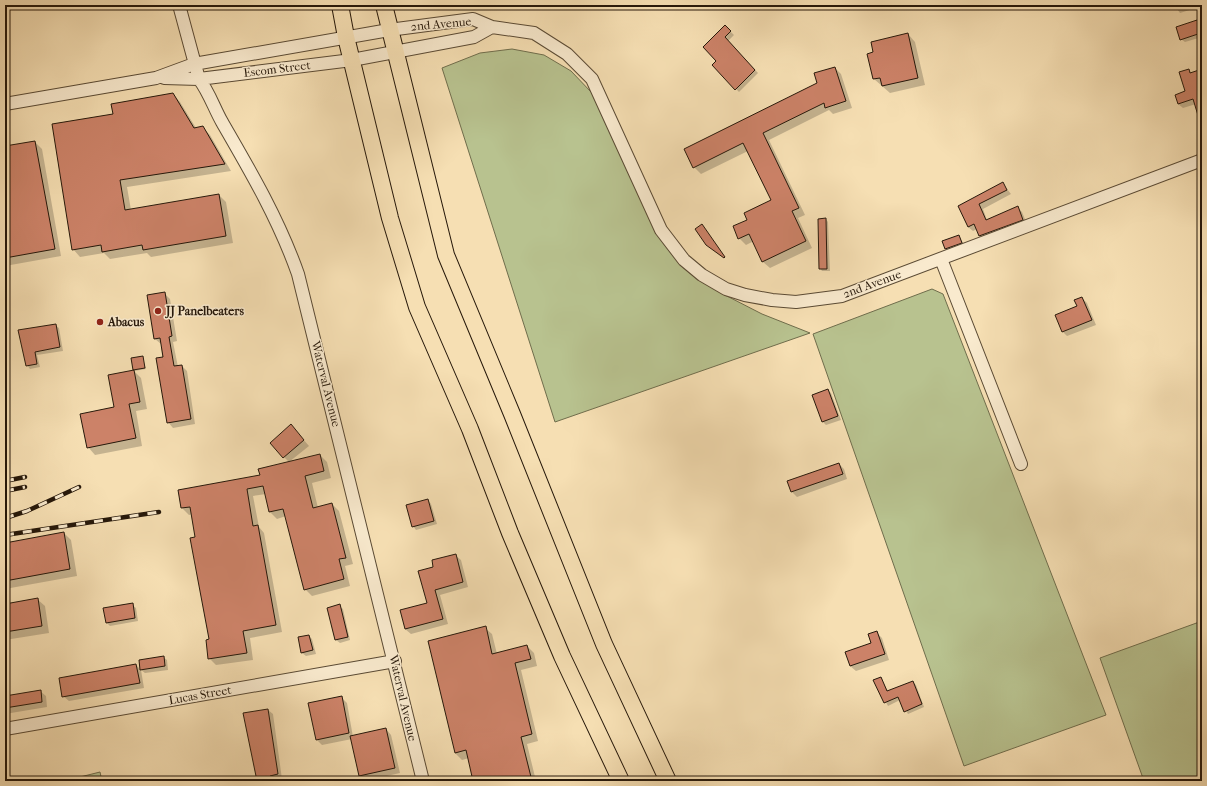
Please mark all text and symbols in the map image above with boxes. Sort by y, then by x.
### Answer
street label: 2nd Avenue [410,14,472,34]
street label: Escom Street [243,58,312,80]
street label: 2nd Avenue [841,267,903,301]
place label: JJ Panelbeaters [164,304,244,319]
marker: JJ Panelbeaters [153,306,163,316]
place label: Abacus [107,315,145,329]
marker: Abacus [95,317,105,327]
street label: Waterval Avenue [308,339,343,428]
street label: Waterval Avenue [386,653,420,742]
street label: Lucas Street [168,682,233,707]

